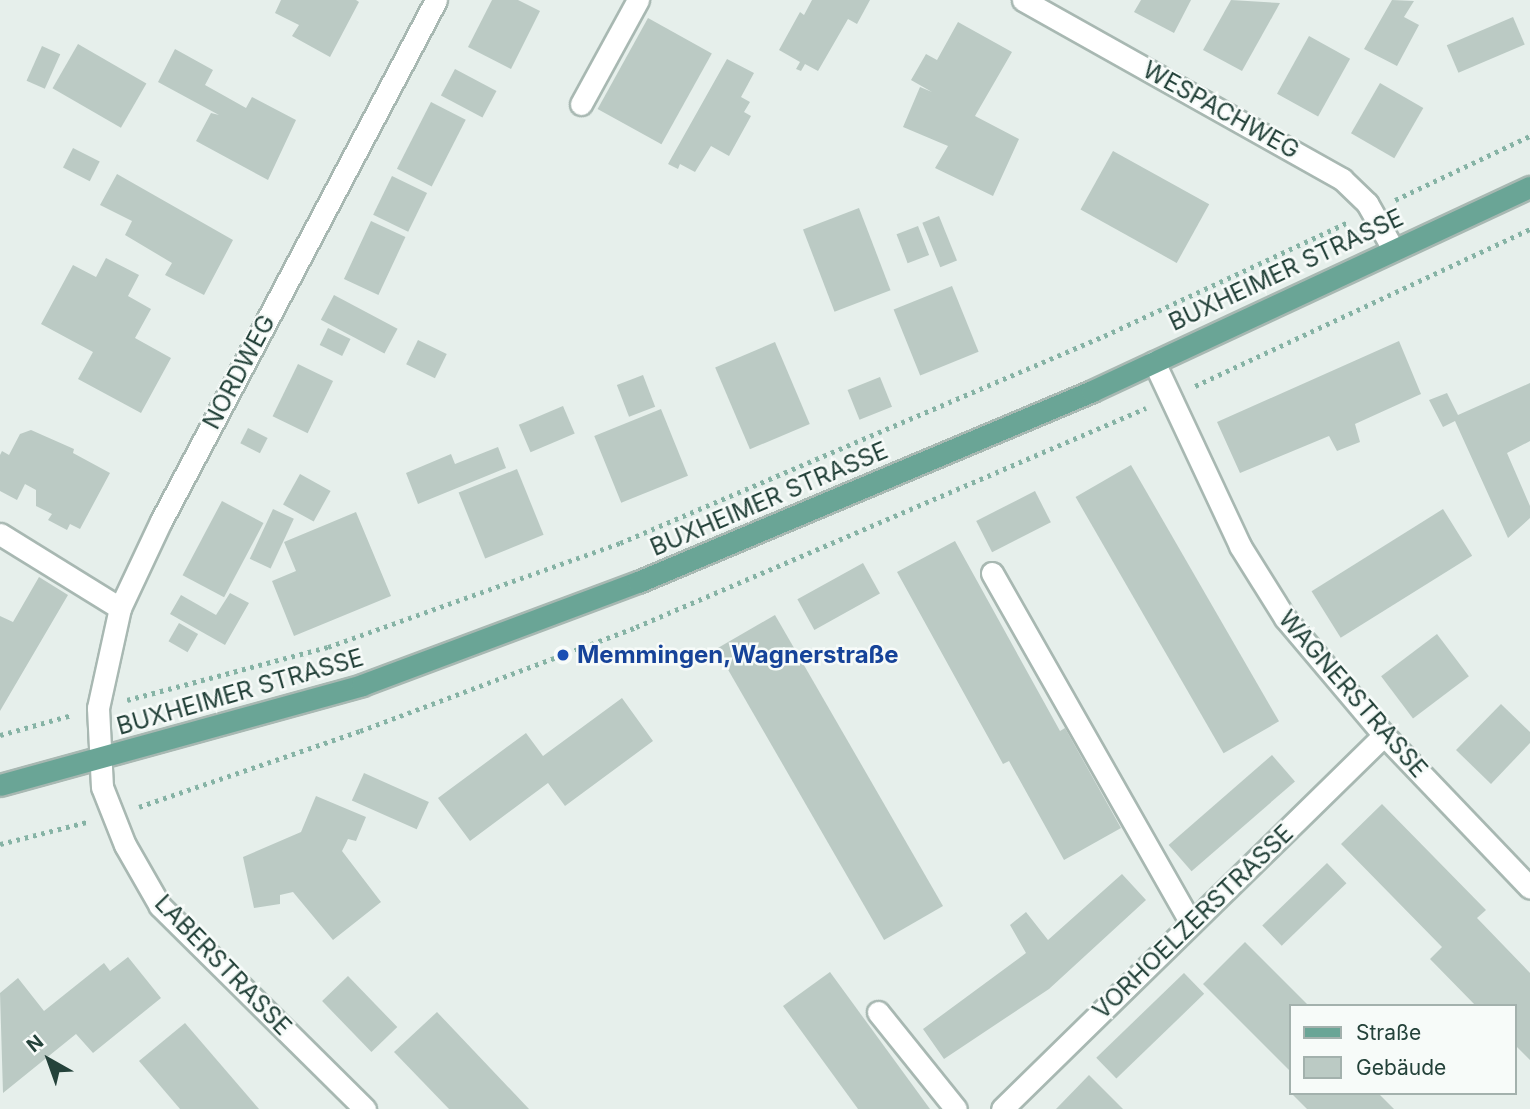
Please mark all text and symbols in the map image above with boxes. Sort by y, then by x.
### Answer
street label: WESPACHWEG [1138,55,1304,165]
street label: BUXHEIMER STRASSE [1164,203,1408,337]
street label: NORDWEG [197,310,281,434]
street label: BUXHEIMER STRASSE [646,436,892,562]
street label: WAGNERSTRASSE [1273,605,1433,783]
place label: Memmingen,Wagnerstraße [577,641,899,669]
street label: BUXHEIMER STRASSE [113,643,367,741]
marker: Memmingen,Wagnerstraße [555,647,571,663]
street label: VORHOELZERSTRASSE [1087,819,1299,1025]
street label: LABERSTRASSE [149,889,297,1041]
legend [1288,1004,1516,1095]
text: Straße [1356,1020,1421,1045]
north arrow [14,1025,84,1095]
text: N [22,1030,48,1057]
text: Gebäude [1356,1055,1446,1080]

